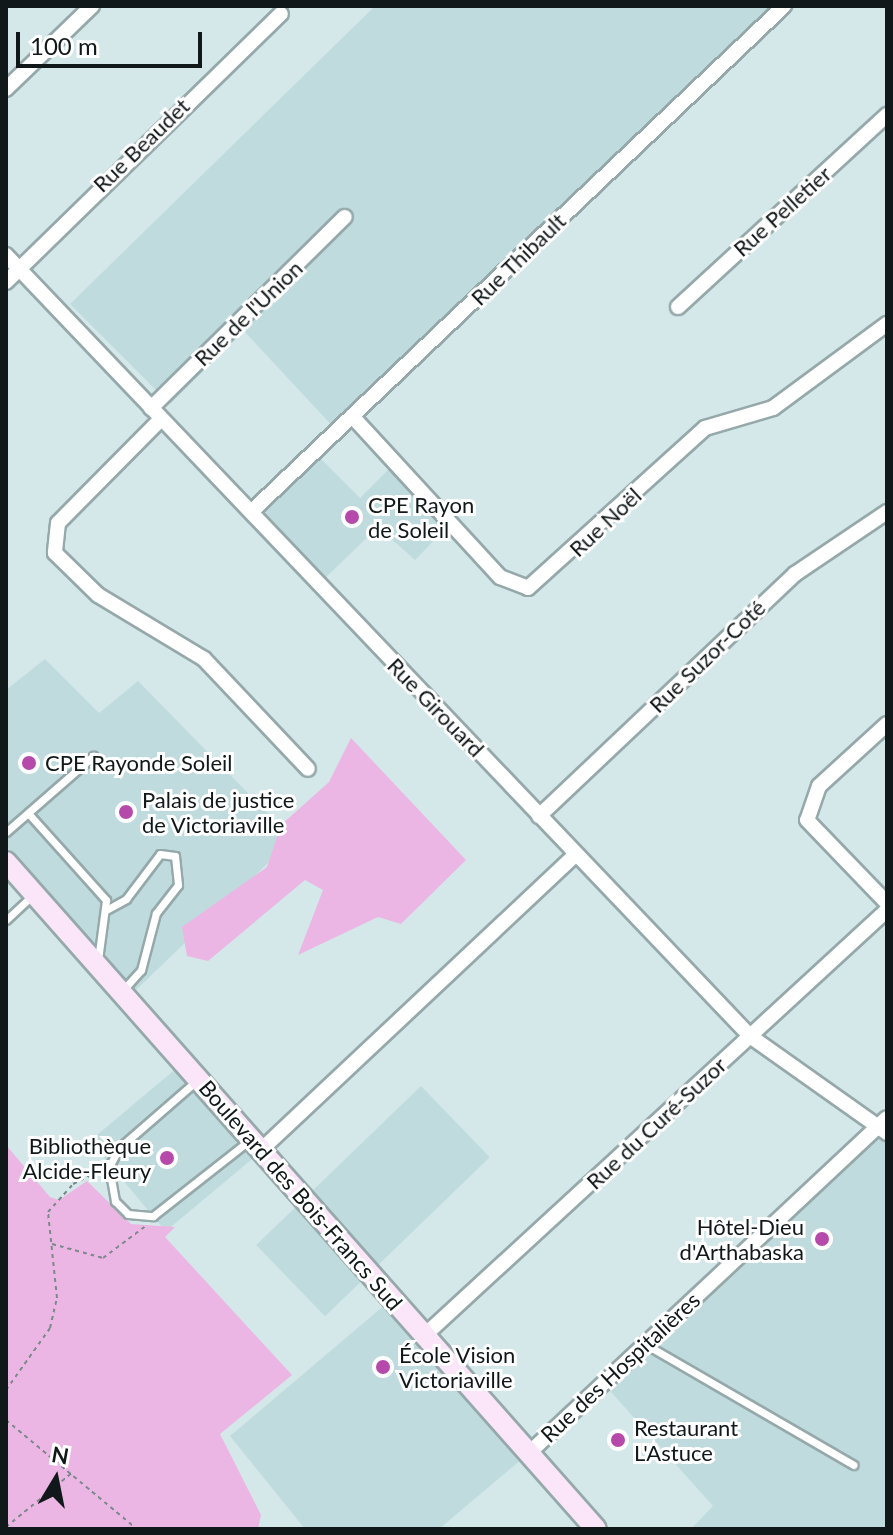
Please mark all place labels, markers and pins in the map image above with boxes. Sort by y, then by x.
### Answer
place label: CPE Rayon de Soleil [368,491,474,542]
marker: CPE Rayon de Soleil [343,508,361,526]
place label: CPE Rayonde Soleil [45,750,233,776]
marker: CPE Rayonde Soleil [20,754,38,772]
place label: Palais de justice de Victoriaville [142,786,294,838]
marker: Palais de justice de Victoriaville [117,803,135,821]
place label: Bibliothèque Alcide-Fleury [22,1132,151,1184]
marker: Bibliothèque Alcide-Fleury [158,1149,176,1167]
place label: Hôtel-Dieu d'Arthabaska [680,1213,804,1264]
marker: Hôtel-Dieu d'Arthabaska [811,1228,833,1250]
place label: École Vision Victoriaville [399,1341,516,1392]
marker: École Vision Victoriaville [374,1358,392,1376]
place label: Restaurant L'Astuce [634,1414,738,1466]
marker: Restaurant L'Astuce [609,1431,627,1449]

